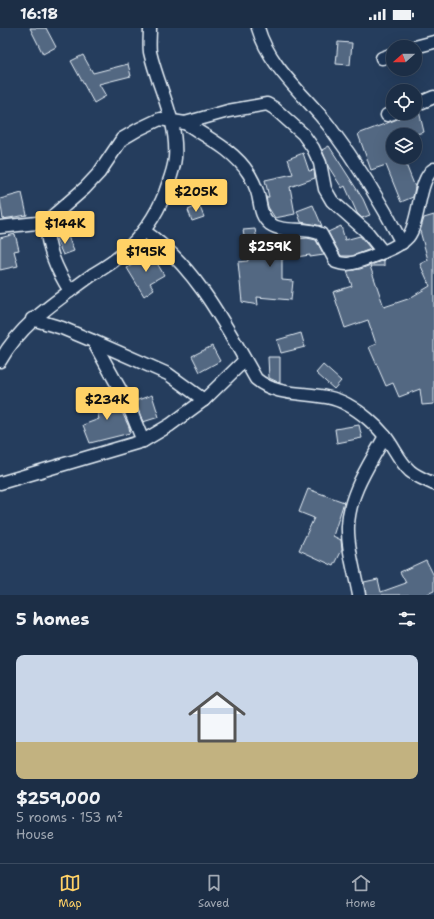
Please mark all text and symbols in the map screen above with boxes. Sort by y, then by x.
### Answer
text: 16:18 [20,4,58,24]
north arrow [386,40,422,76]
map controls [386,40,422,164]
button: locate [386,84,422,120]
button: layers [386,128,422,164]
pin: $205K [168,179,224,213]
text: $205K [174,183,218,200]
pin: $144K [37,211,93,245]
text: $144K [44,215,86,232]
pin: $259K [242,234,298,268]
text: $259K [248,238,292,255]
pin: $195K [118,239,174,273]
text: $195K [126,243,166,260]
pin: $234K [79,387,135,421]
text: $234K [85,391,129,408]
text: 5 homes [16,608,89,630]
icon: filters [396,608,418,630]
icon: home [181,681,253,753]
text: $259,000 [16,787,101,809]
text: 5 rooms · 153 m² [16,809,123,826]
text: House [16,826,54,843]
tab: Map [58,872,82,911]
tab: Saved [198,872,229,911]
tab: Home [346,872,376,911]

